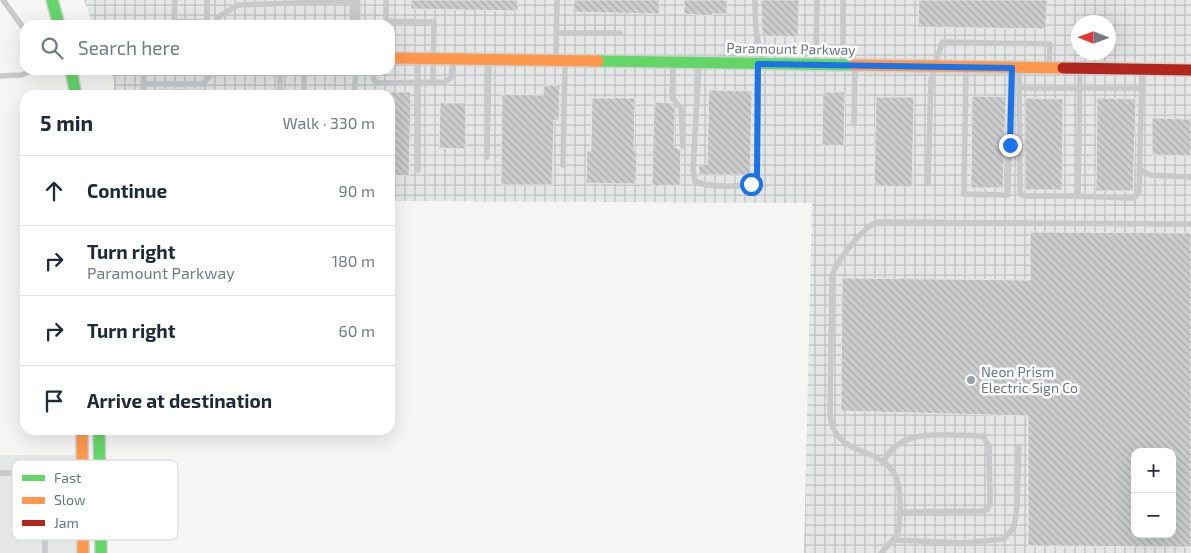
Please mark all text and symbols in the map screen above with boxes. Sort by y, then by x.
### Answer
north arrow [1071,15,1116,60]
search box [20,20,395,75]
icon: search [38,34,66,62]
text: Search here [78,36,180,59]
street label: Paramount Parkway [726,39,856,58]
text: 5 min [40,110,93,135]
text: Walk · 330 m [283,113,375,132]
route end [999,134,1022,157]
route start [740,173,763,196]
icon: ahead [40,177,68,205]
text: Continue [87,179,167,202]
text: 90 m [339,181,375,200]
text: Turn right [87,240,175,263]
icon: right [40,247,68,275]
text: 180 m [332,251,375,270]
text: Paramount Parkway [87,263,235,282]
icon: right [40,317,68,345]
text: Turn right [87,319,175,342]
text: 60 m [339,321,375,340]
place label: Neon Prism Electric Sign Co [981,363,1078,396]
marker: Neon Prism Electric Sign Co [965,374,977,386]
icon: arrive [40,387,68,415]
text: Arrive at destination [87,389,272,412]
map controls [1131,448,1176,538]
button: + [1131,448,1176,493]
legend [12,460,178,540]
text: Fast [54,469,81,486]
text: Slow [54,491,86,508]
button: − [1131,493,1176,538]
text: Jam [54,514,79,531]

